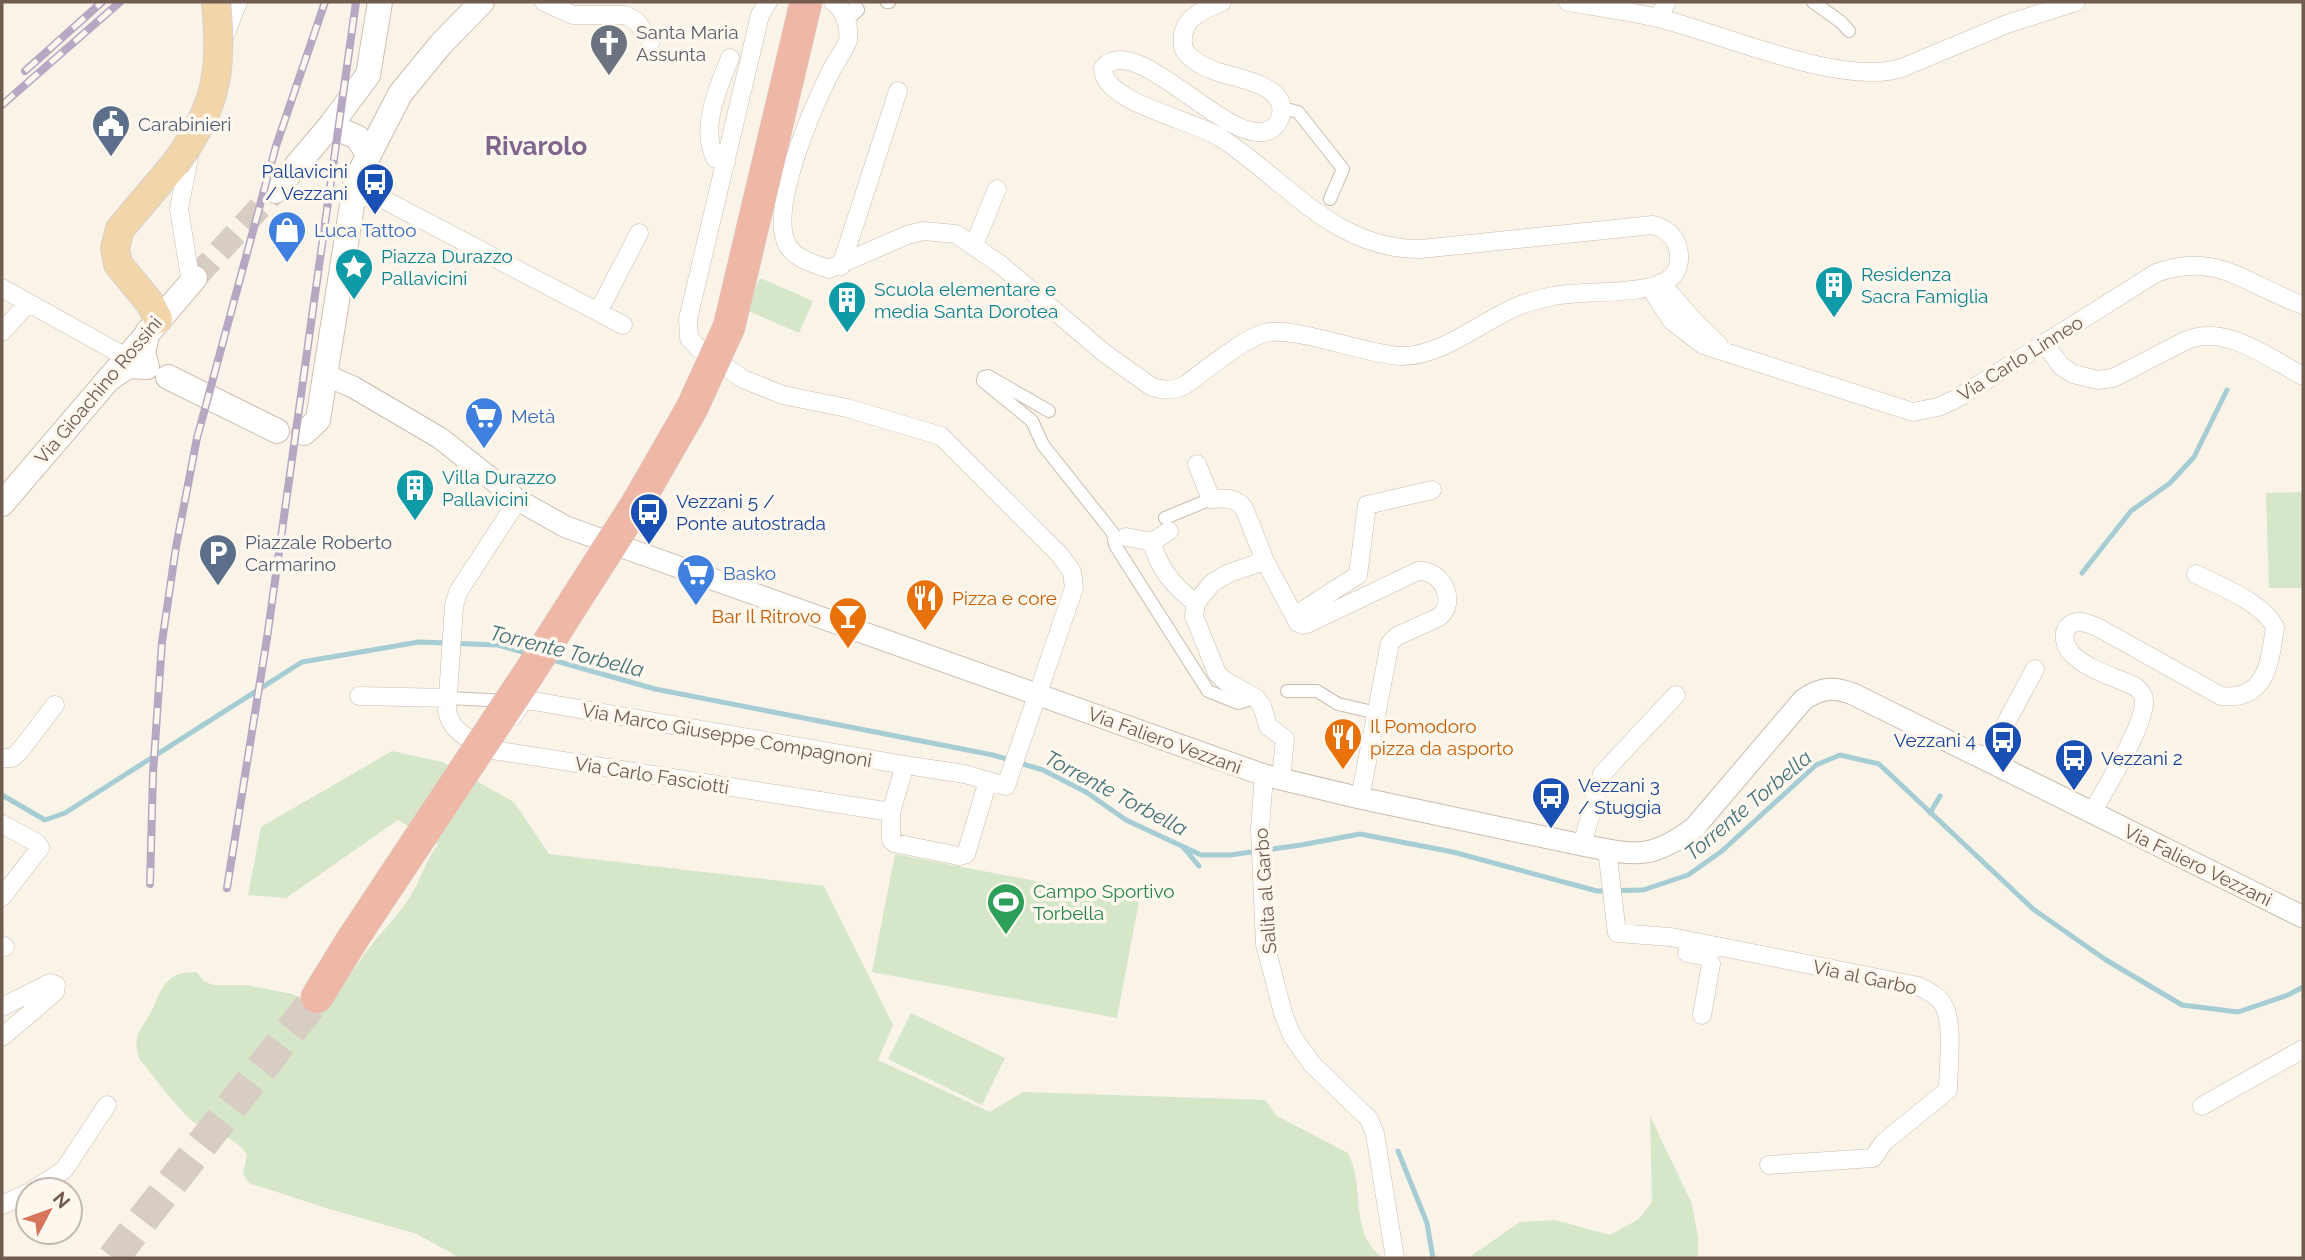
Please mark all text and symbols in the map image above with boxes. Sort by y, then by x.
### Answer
place label: Santa Maria Assunta [636,21,739,65]
church icon: Santa Maria Assunta [588,22,630,77]
public building icon: Carabinieri [90,103,132,158]
place label: Carabinieri [138,113,231,135]
district label: Rivarolo [485,131,587,161]
place label: Pallavicini / Vezzani [261,160,348,204]
bus stop icon: Pallavicini / Vezzani [354,161,396,216]
shop icon: Luca Tattoo [266,209,308,264]
place label: Luca Tattoo [314,219,416,241]
place label: Piazza Durazzo Pallavicini [381,245,513,289]
place icon: Piazza Durazzo Pallavicini [333,246,375,301]
place label: Residenza Sacra Famiglia [1861,263,1988,307]
building icon: Residenza Sacra Famiglia [1813,264,1855,319]
place label: Scuola elementare e media Santa Dorotea [874,278,1058,322]
building icon: Scuola elementare e media Santa Dorotea [826,279,868,334]
street label: Via Carlo Linneo [1953,311,2087,405]
street label: Via Gioachino Rossini [30,312,166,468]
supermarket icon: Metà [463,395,505,450]
place label: Metà [511,405,555,427]
place label: Villa Durazzo Pallavicini [442,466,556,510]
building icon: Villa Durazzo Pallavicini [394,467,436,522]
place label: Vezzani 5 / Ponte autostrada [676,490,826,534]
bus stop icon: Vezzani 5 / Ponte autostrada [628,491,670,546]
place label: Piazzale Roberto Carmarino [245,531,392,575]
parking icon: Piazzale Roberto Carmarino [197,532,239,587]
supermarket icon: Basko [675,552,717,607]
place label: Basko [723,562,776,584]
restaurant icon: Pizza e core [904,577,946,632]
place label: Pizza e core [952,587,1057,609]
bar icon: Bar Il Ritrovo [827,595,869,650]
place label: Bar Il Ritrovo [712,605,821,627]
water label: Torrente Torbella [487,620,647,682]
street label: Via Marco Giuseppe Compagnoni [580,699,874,771]
street label: Via Faliero Vezzani [1085,702,1245,778]
place label: Il Pomodoro pizza da asporto [1370,715,1514,759]
restaurant icon: Il Pomodoro pizza da asporto [1322,716,1364,771]
bus stop icon: Vezzani 4 [1982,719,2024,774]
place label: Vezzani 4 [1894,729,1976,751]
bus stop icon: Vezzani 2 [2053,737,2095,792]
water label: Torrente Torbella [1040,745,1192,841]
water label: Torrente Torbella [1679,745,1817,865]
place label: Vezzani 2 [2101,747,2183,769]
street label: Via Carlo Fasciotti [573,752,731,798]
place label: Vezzani 3 / Stuggia [1578,774,1661,818]
bus stop icon: Vezzani 3 / Stuggia [1530,775,1572,830]
street label: Via Faliero Vezzani [2120,820,2276,910]
street label: Salita al Garbo [1250,827,1280,955]
place label: Campo Sportivo Torbella [1033,880,1175,924]
sports icon: Campo Sportivo Torbella [985,881,1027,936]
street label: Via al Garbo [1811,955,1919,999]
north arrow [14,1176,84,1246]
text: N [49,1187,75,1213]

